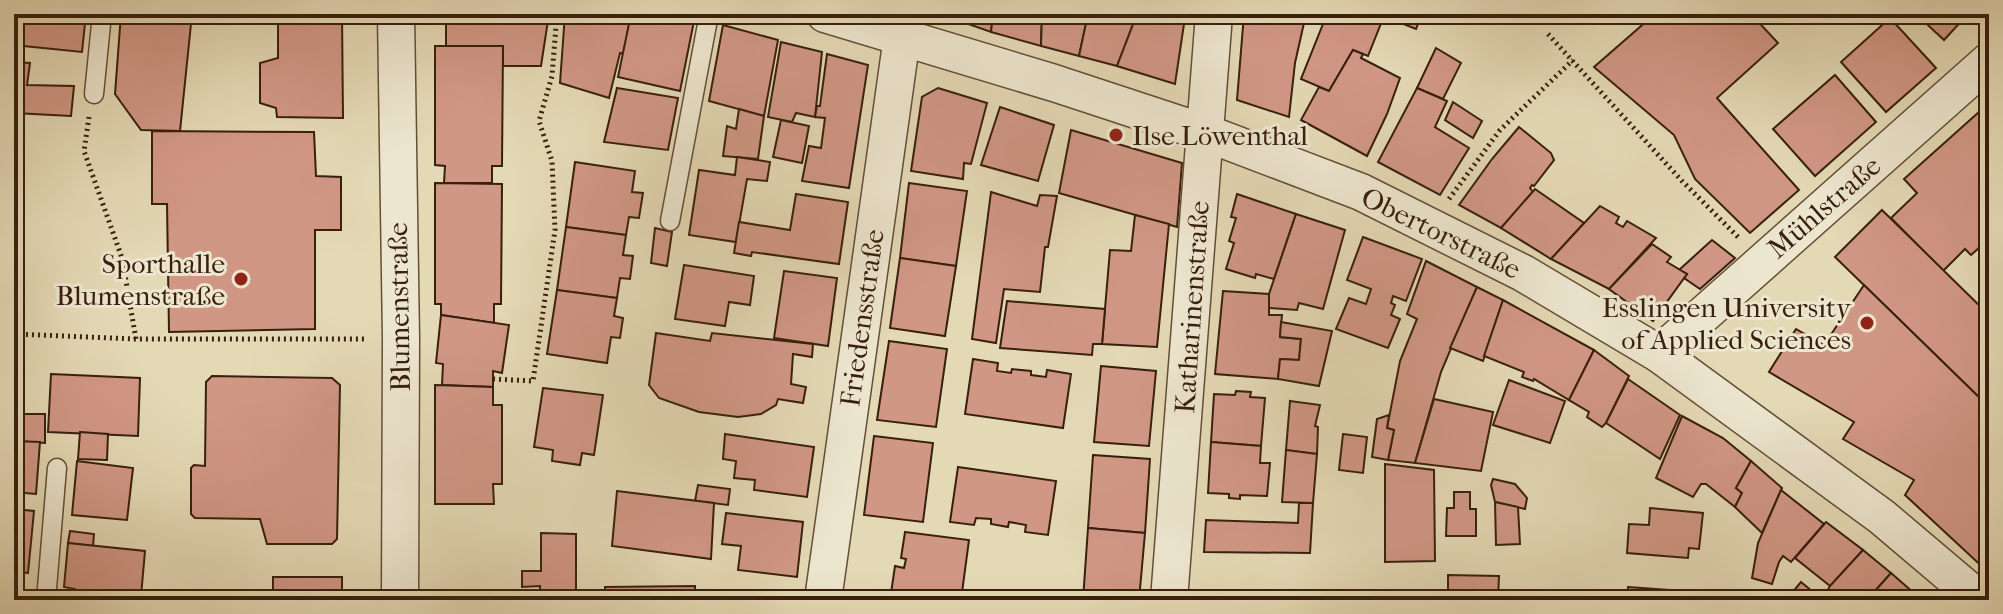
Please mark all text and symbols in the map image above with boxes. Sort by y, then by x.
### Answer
place label: Ilse Löwenthal [1132,119,1308,152]
marker: Ilse Löwenthal [1107,126,1125,144]
street label: Mühlstraße [1761,149,1887,265]
street label: Obertorstraße [1356,180,1526,286]
street label: Katharinenstraße [1168,199,1216,414]
street label: Blumenstraße [381,222,417,392]
street label: Friedensstraße [833,227,891,409]
place label: Sporthalle Blumenstraße [56,247,225,312]
marker: Sporthalle Blumenstraße [232,270,250,288]
place label: Esslingen University of Applied Sciences [1602,291,1852,356]
marker: Esslingen University of Applied Sciences [1858,314,1876,332]

